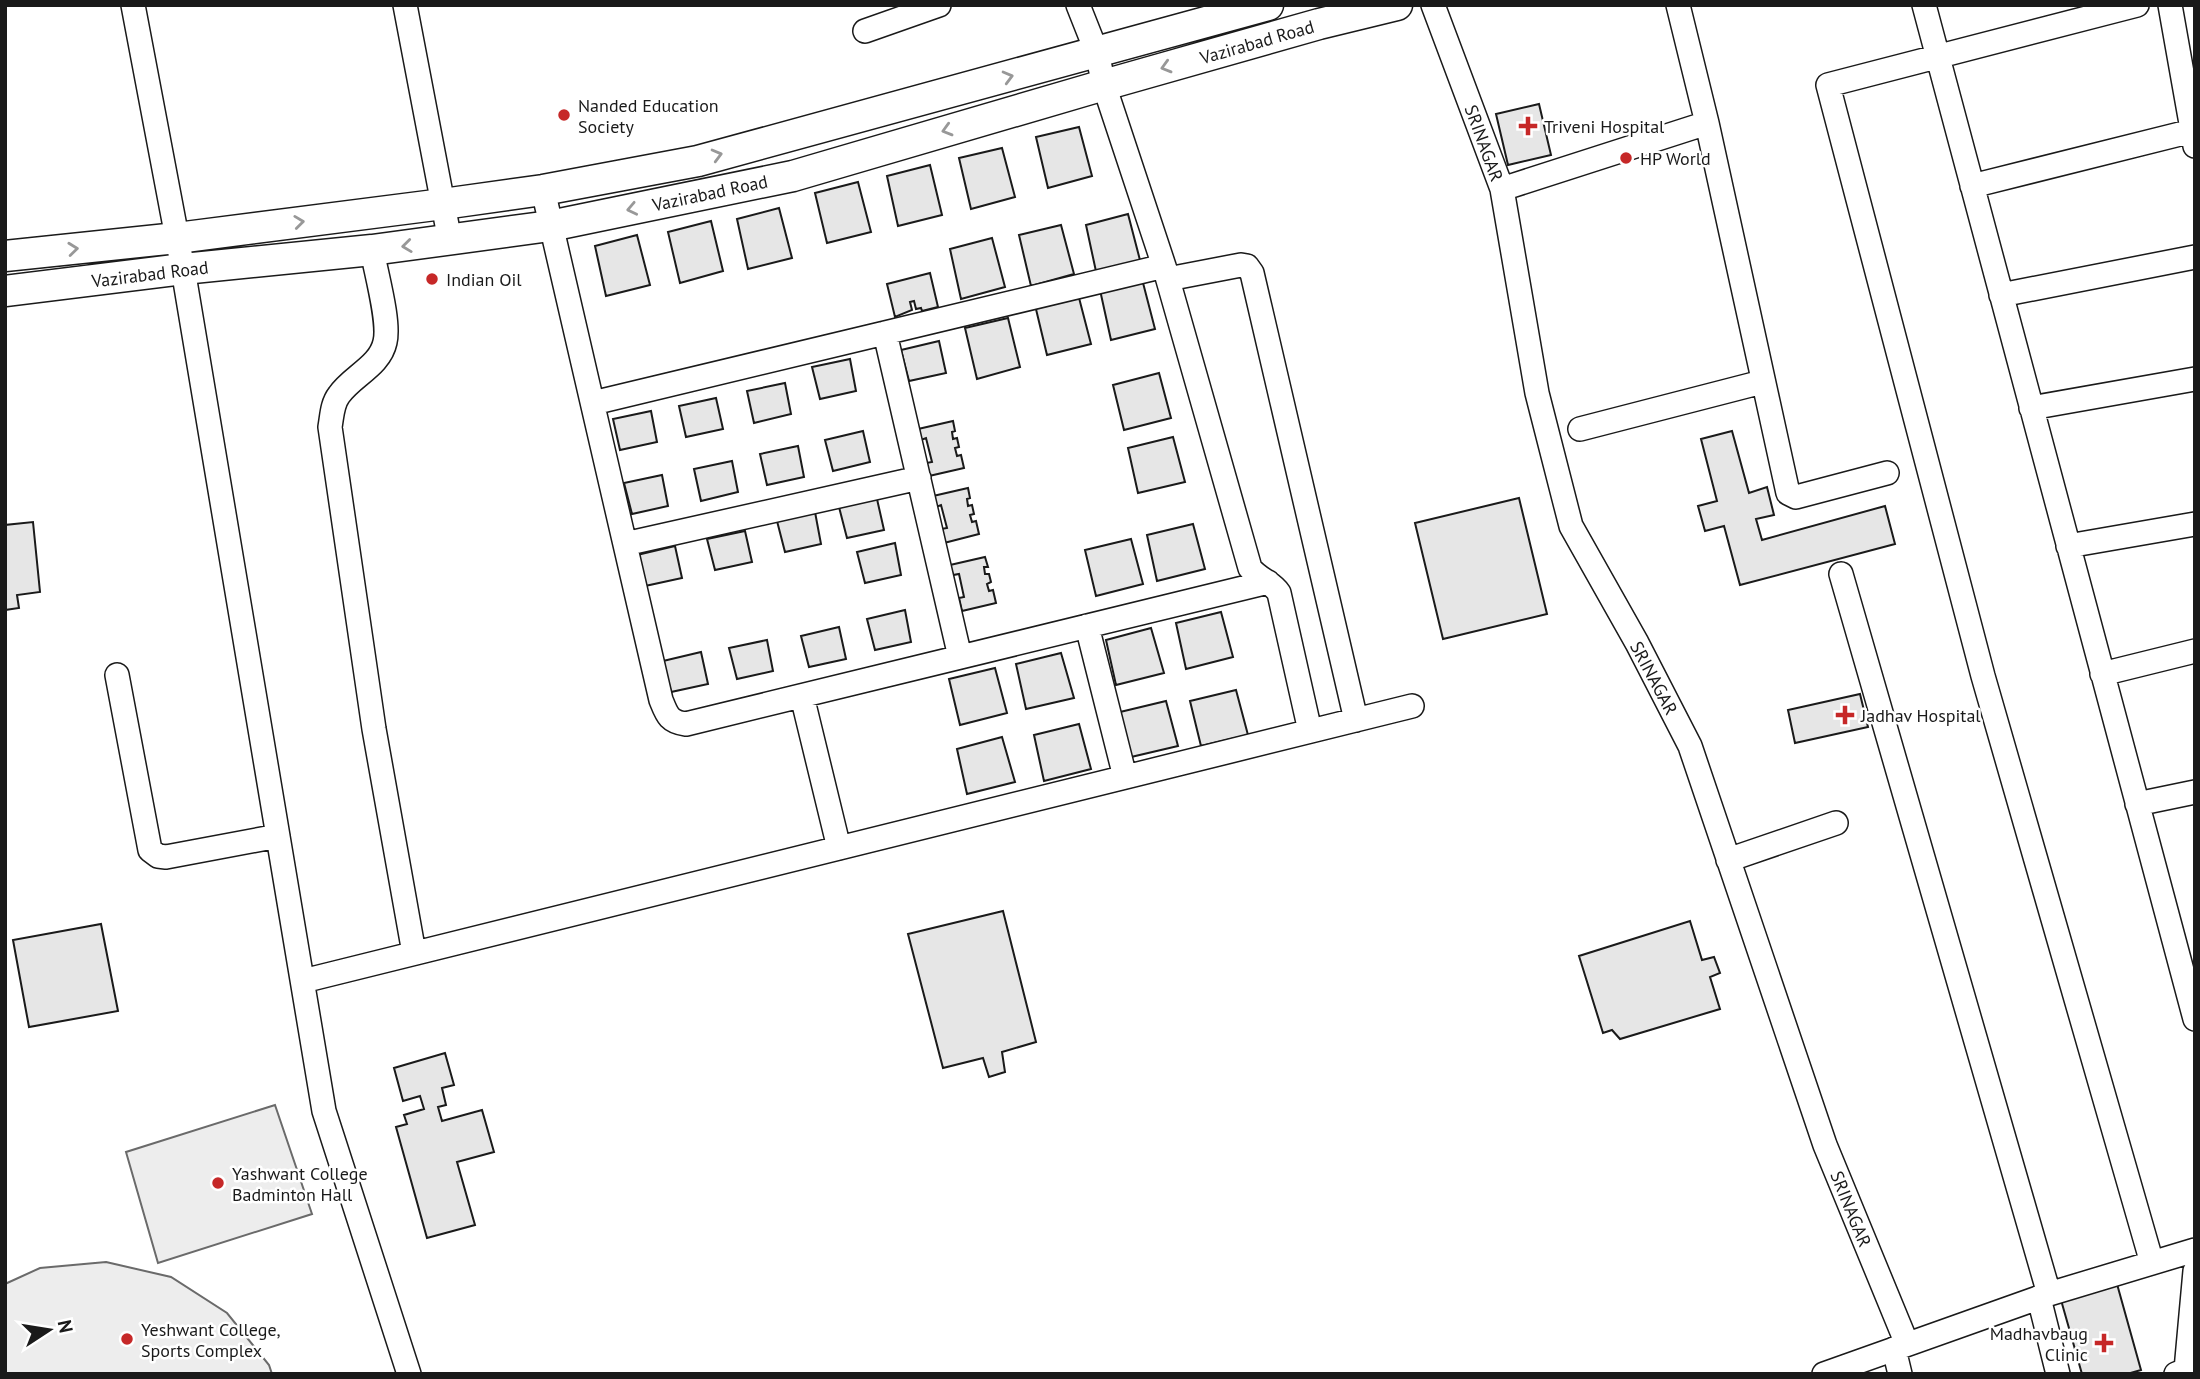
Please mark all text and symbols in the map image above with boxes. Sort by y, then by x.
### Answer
street label: Vazirabad Road [1196,15,1317,70]
one-way arrow [1160,59,1172,74]
one-way arrow [1001,71,1013,85]
place label: Nanded Education Society [578,94,719,138]
street label: SRINAGAR [1460,101,1509,185]
marker: Nanded Education Society [556,107,572,123]
place label: Triveni Hospital [1544,115,1665,138]
marker: Triveni Hospital [1518,116,1538,136]
one-way arrow [941,122,953,137]
place label: HP World [1640,147,1711,170]
one-way arrow [711,149,723,164]
marker: HP World [1618,150,1634,166]
street label: Vazirabad Road [649,170,770,217]
one-way arrow [626,201,638,216]
one-way arrow [293,215,305,230]
one-way arrow [401,238,413,253]
one-way arrow [68,242,79,257]
street label: Vazirabad Road [89,255,210,293]
place label: Indian Oil [446,268,522,291]
marker: Indian Oil [424,271,440,287]
street label: SRINAGAR [1625,637,1683,719]
place label: Jadhav Hospital [1860,704,1981,727]
marker: Jadhav Hospital [1835,705,1855,725]
place label: Yashwant College Badminton Hall [232,1162,368,1206]
street label: SRINAGAR [1825,1168,1877,1251]
marker: Yashwant College Badminton Hall [210,1175,226,1191]
north arrow [14,1295,84,1365]
text: N [53,1318,79,1335]
place label: Yeshwant College, Sports Complex [141,1318,281,1362]
place label: Madhavbaug Clinic [1990,1322,2088,1366]
marker: Yeshwant College, Sports Complex [119,1331,135,1347]
marker: Madhavbaug Clinic [2094,1333,2114,1353]

